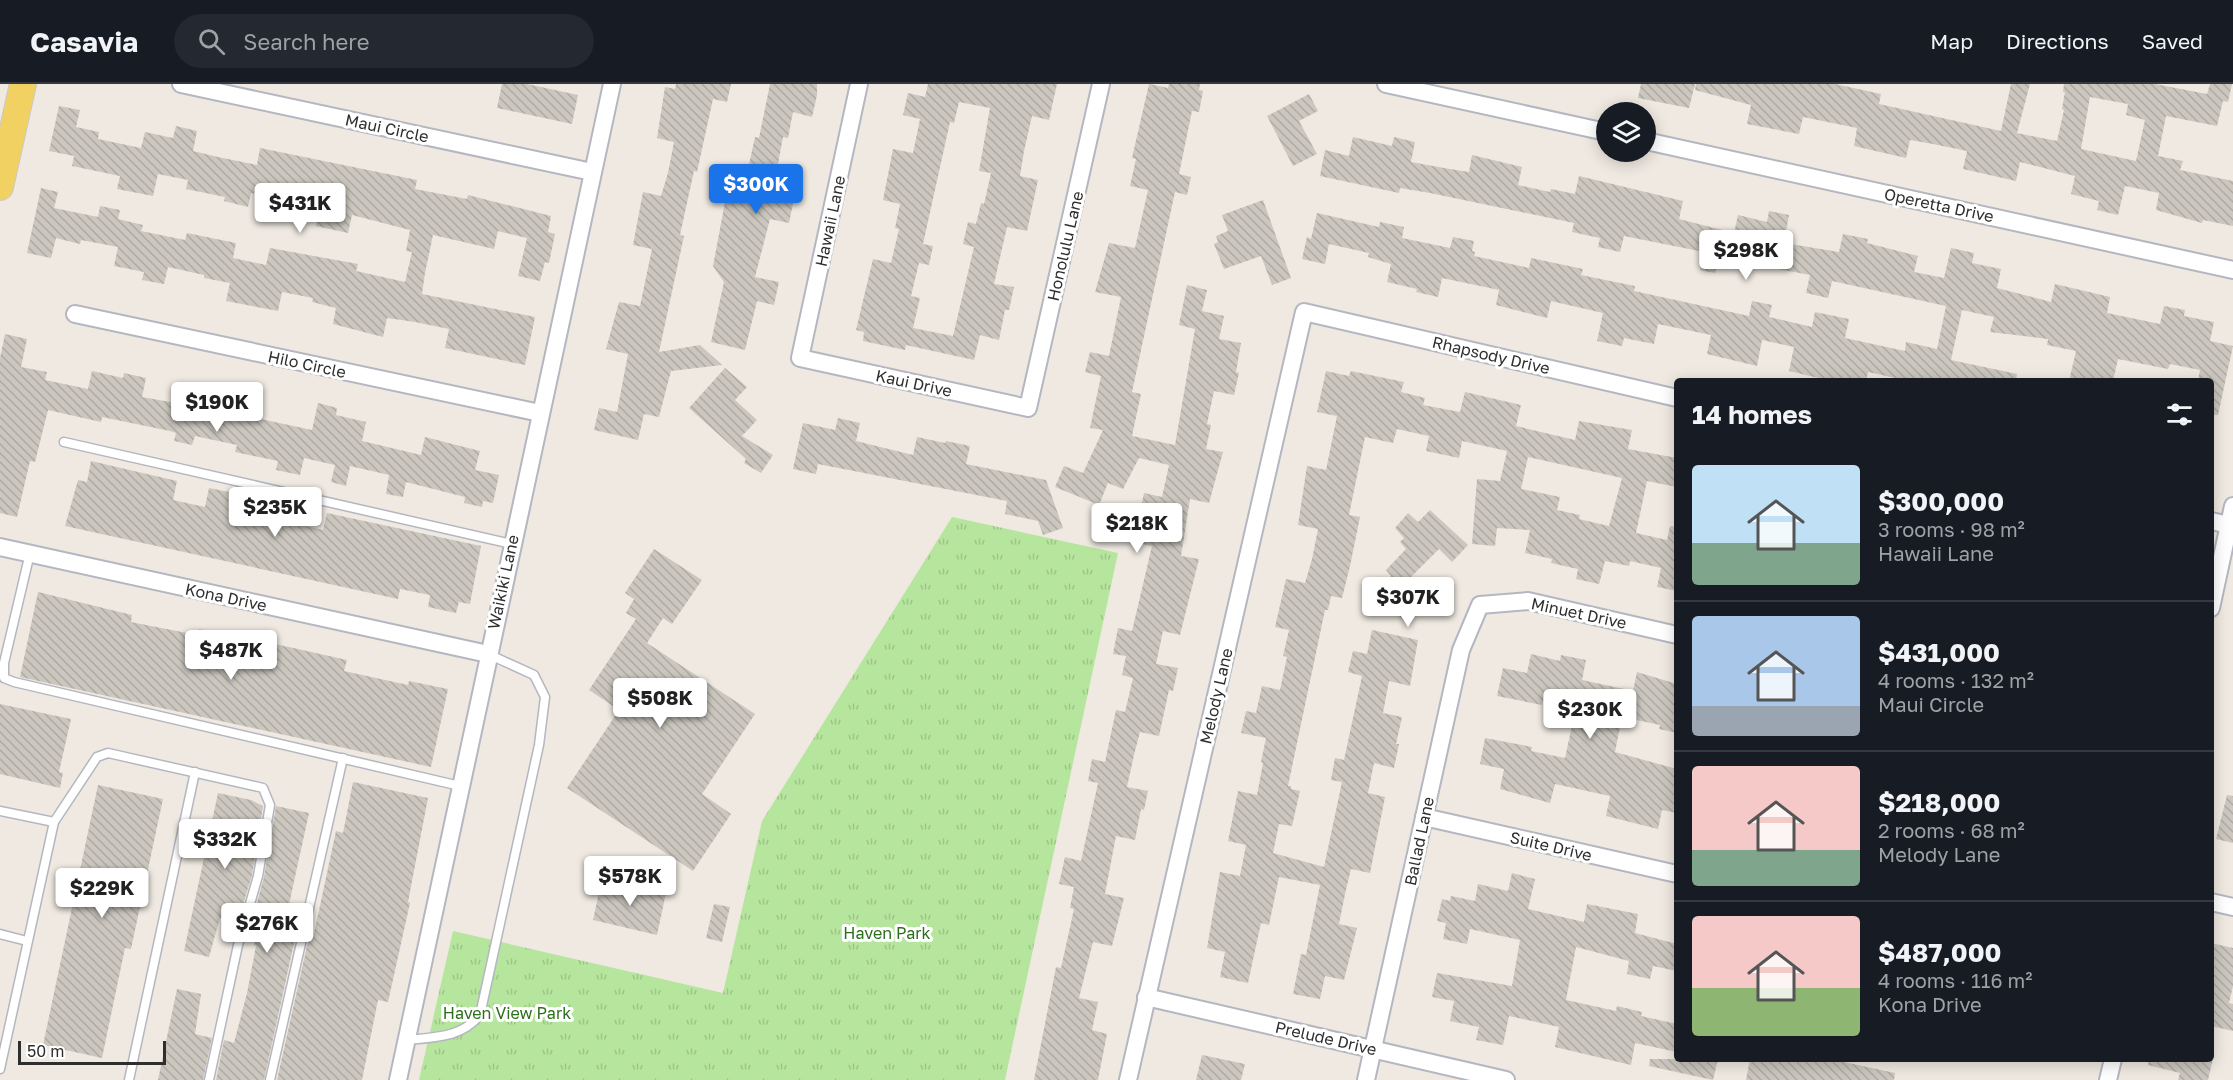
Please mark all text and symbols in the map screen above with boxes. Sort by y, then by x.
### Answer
search box [174,14,594,68]
text: Casavia [30,25,138,58]
icon: search [195,25,228,58]
text: Search here [243,28,369,55]
text: Map [1930,28,1973,54]
text: Directions [2006,28,2109,54]
text: Saved [2142,28,2203,54]
map controls [1596,102,1656,162]
button: layers [1596,102,1656,162]
street label: Maui Circle [343,109,431,147]
pin: $300K [714,164,798,215]
text: $300K [723,171,789,195]
street label: Hawaii Lane [811,174,849,268]
pin: $431K [258,183,342,234]
street label: Operetta Drive [1882,184,1996,226]
street label: Honolulu Lane [1043,189,1087,303]
text: $431K [269,190,331,214]
pin: $298K [1704,230,1788,281]
text: $298K [1713,237,1779,261]
street label: Rhapsody Drive [1430,332,1552,378]
street label: Hilo Circle [266,346,348,382]
street label: Kaui Drive [874,365,954,401]
pin: $190K [175,382,259,433]
text: $190K [185,389,249,413]
icon: filters [2163,398,2196,431]
text: 14 homes [1692,399,1812,430]
text: $300,000 [1878,486,2004,517]
pin: $235K [233,487,317,538]
icon: home [1740,489,1812,561]
text: $235K [243,494,307,518]
pin: $218K [1095,503,1179,554]
text: $218K [1105,510,1169,534]
text: 3 rooms · 98 m² [1878,517,2025,541]
street label: Waikiki Lane [483,533,523,631]
text: Hawaii Lane [1878,541,1994,565]
pin: $307K [1366,577,1450,628]
street label: Kona Drive [183,579,269,615]
text: $307K [1376,584,1440,608]
street label: Minuet Drive [1530,593,1628,633]
pin: $487K [189,630,273,681]
text: $487K [199,637,263,661]
text: $431,000 [1878,637,2000,668]
icon: home [1740,640,1812,712]
street label: Melody Lane [1195,646,1237,746]
text: 4 rooms · 132 m² [1878,668,2034,692]
pin: $508K [618,678,702,729]
text: $508K [627,685,693,709]
pin: $230K [1548,689,1632,740]
text: Maui Circle [1878,692,1984,716]
text: $230K [1557,696,1623,720]
text: $218,000 [1878,787,2000,818]
icon: home [1740,790,1812,862]
street label: Ballad Lane [1400,795,1438,887]
text: 2 rooms · 68 m² [1878,818,2025,842]
pin: $332K [183,819,267,870]
text: $332K [193,826,257,850]
street label: Suite Drive [1508,827,1594,865]
text: Melody Lane [1878,842,2000,866]
pin: $578K [588,856,672,907]
text: $578K [598,863,662,887]
pin: $229K [60,868,144,919]
text: $229K [70,875,135,899]
pin: $276K [225,903,309,954]
text: $276K [235,910,299,934]
park label: Haven Park [843,923,931,943]
text: $487,000 [1878,937,2002,968]
icon: home [1740,940,1812,1012]
text: 4 rooms · 116 m² [1878,968,2033,992]
text: Kona Drive [1878,992,1982,1016]
park label: Haven View Park [443,1003,571,1023]
street label: Prelude Drive [1273,1017,1379,1059]
scale bar [18,1038,166,1066]
text: 50 m [27,1041,64,1061]

